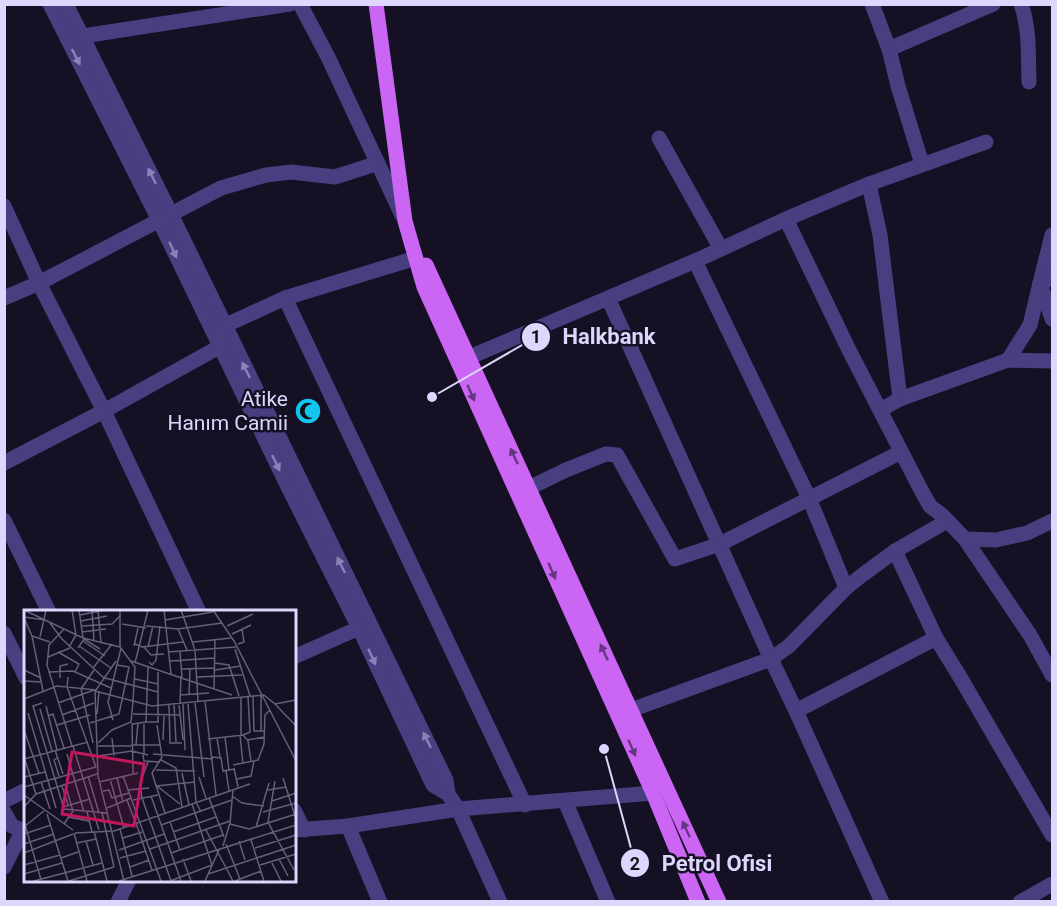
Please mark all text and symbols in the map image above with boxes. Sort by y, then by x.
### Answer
one-way arrow [72,48,81,65]
one-way arrow [148,167,158,185]
one-way arrow [168,241,177,258]
callout: Halkbank [521,317,668,357]
text: Halkbank [562,324,656,349]
text: 1 [531,326,541,347]
one-way arrow [242,362,251,379]
one-way arrow [467,384,477,402]
place label: Atike Hanım Camii [167,387,288,435]
mosque icon: Atike Hanım Camii [293,396,323,426]
one-way arrow [509,447,518,464]
one-way arrow [272,455,281,472]
one-way arrow [336,556,346,573]
one-way arrow [547,562,557,580]
inset map [24,610,296,882]
one-way arrow [599,643,609,661]
one-way arrow [368,648,377,665]
one-way arrow [422,731,431,748]
one-way arrow [628,740,637,757]
one-way arrow [681,821,690,838]
callout: Petrol Ofisi [620,843,785,883]
text: Petrol Ofisi [662,851,772,876]
text: 2 [630,853,640,874]

